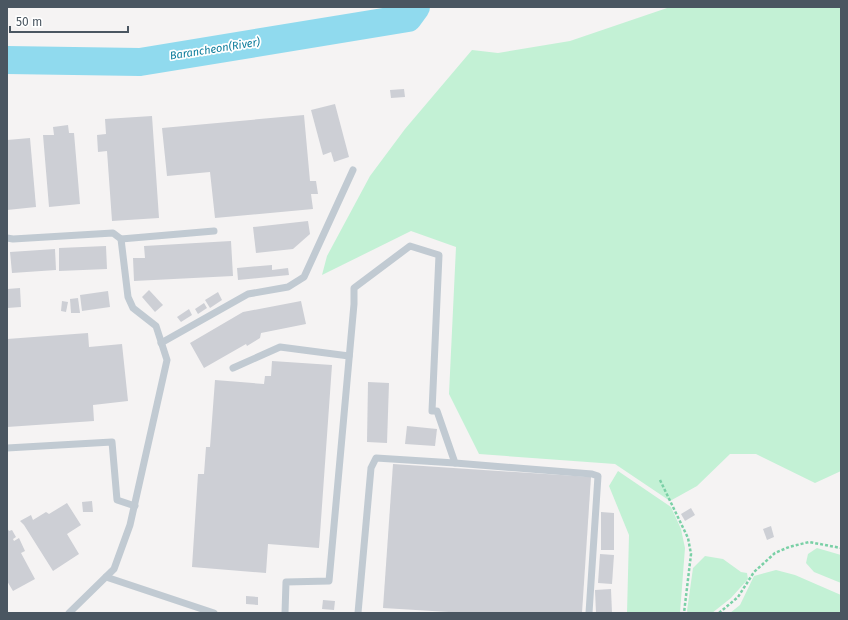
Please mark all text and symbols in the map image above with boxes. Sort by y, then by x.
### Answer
scale bar [10,8,128,34]
text: 50 m [16,15,42,29]
water label: Barancheon(River) [169,35,262,63]

